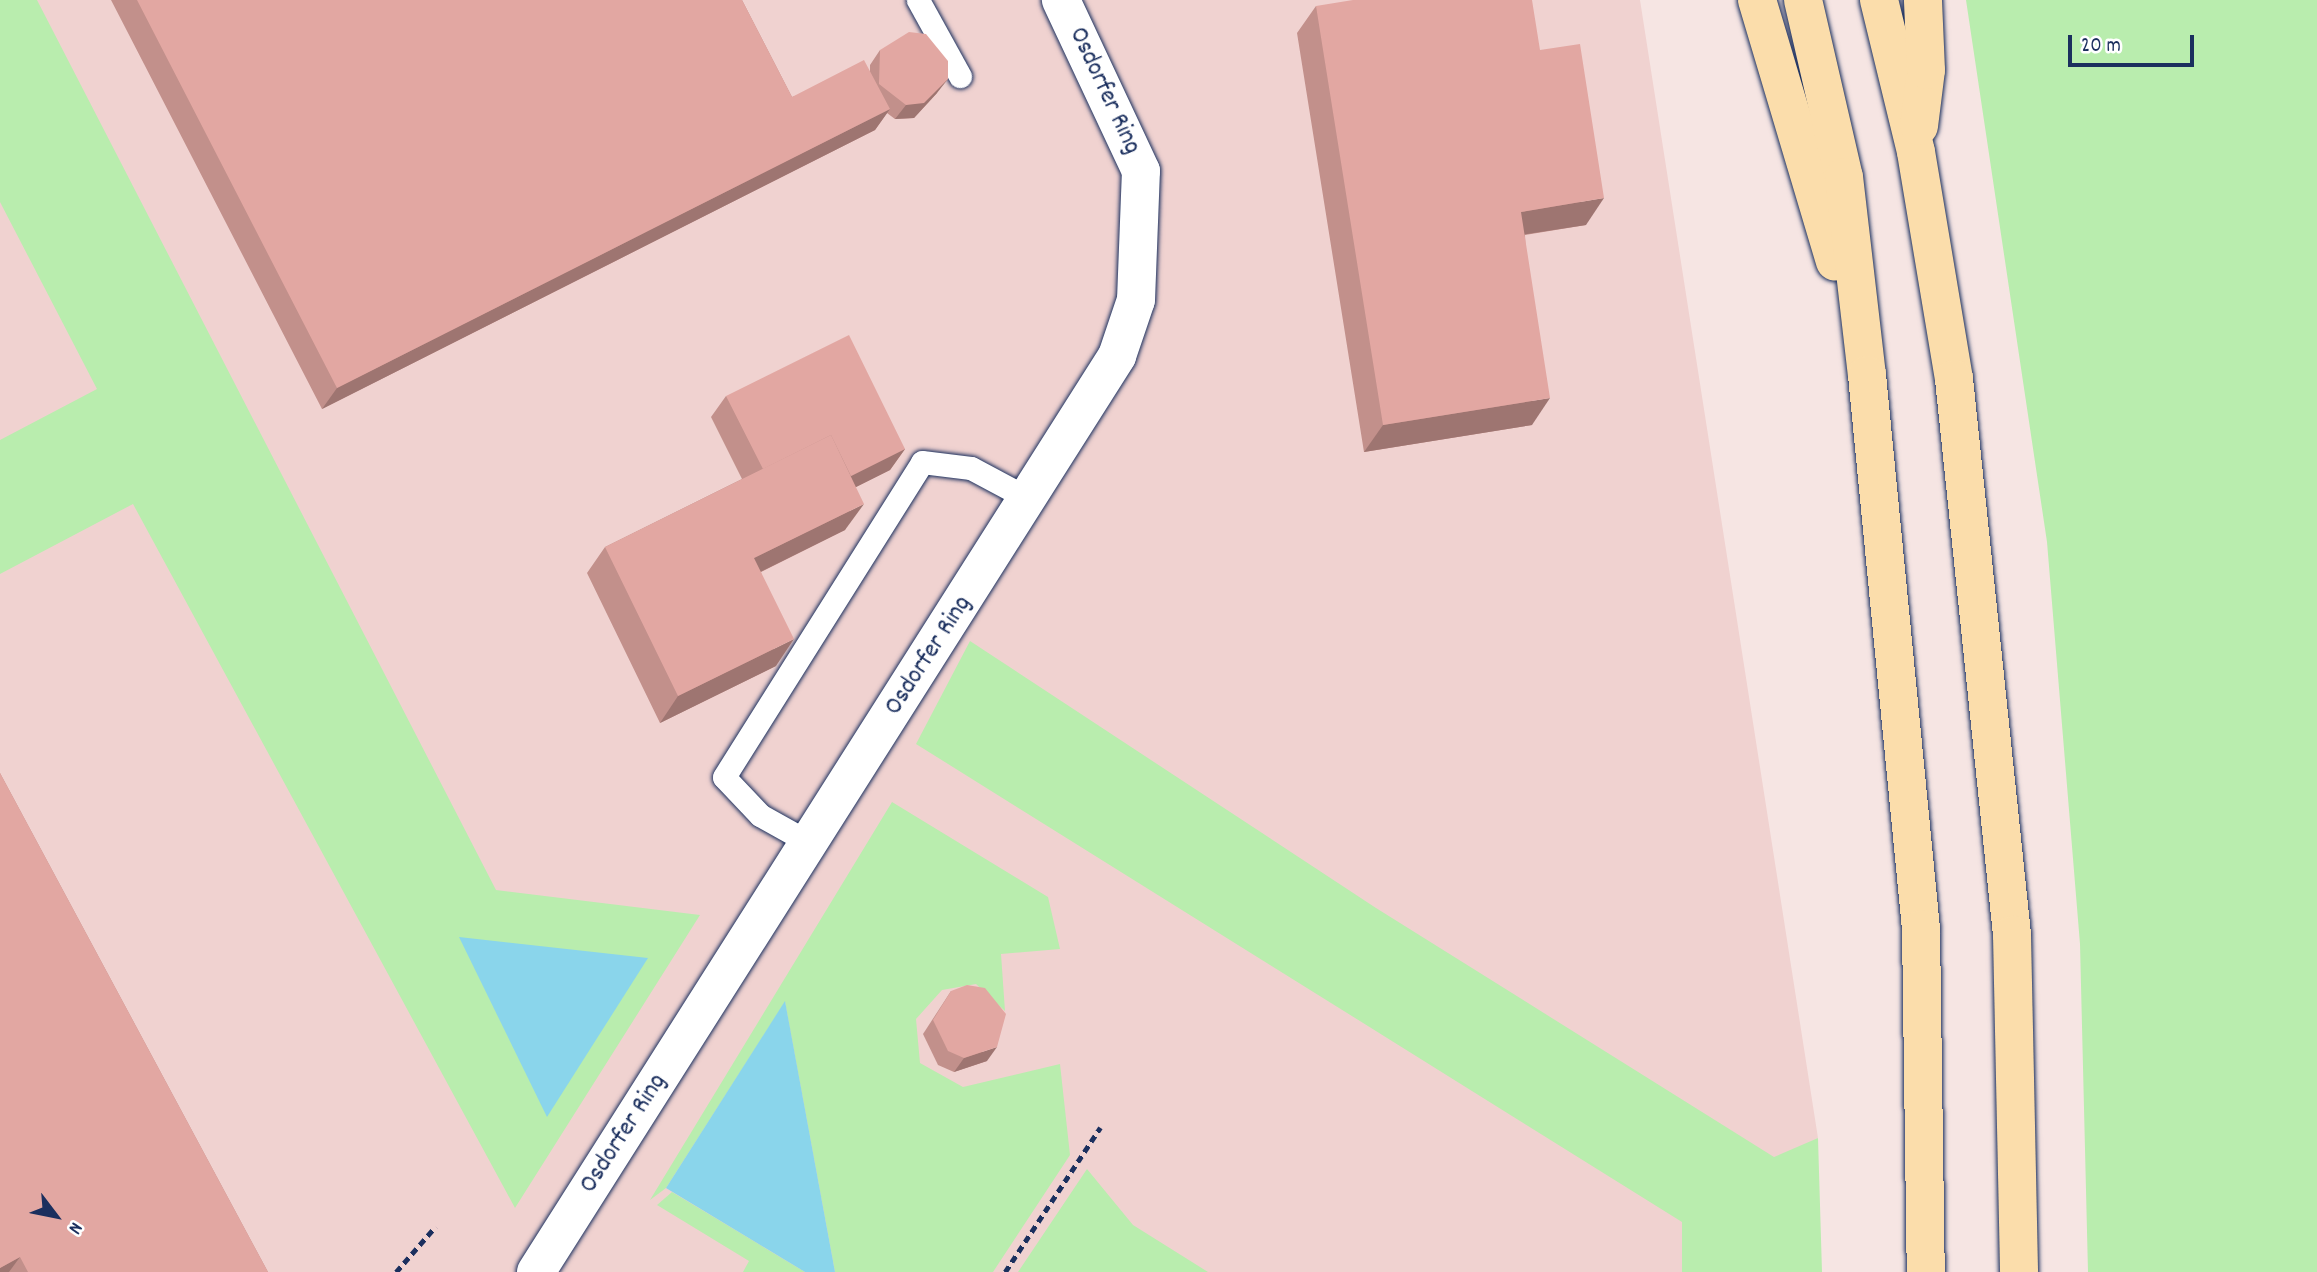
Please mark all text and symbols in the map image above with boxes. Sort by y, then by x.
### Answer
scale bar [2072,21,2198,65]
street label: Osdorfer Ring [1061,23,1147,159]
text: 20 m [2081,32,2121,62]
street label: Osdorfer Ring [879,590,979,722]
street label: Osdorfer Ring [574,1068,674,1200]
north arrow [21,1181,91,1251]
text: N [60,1216,88,1239]

